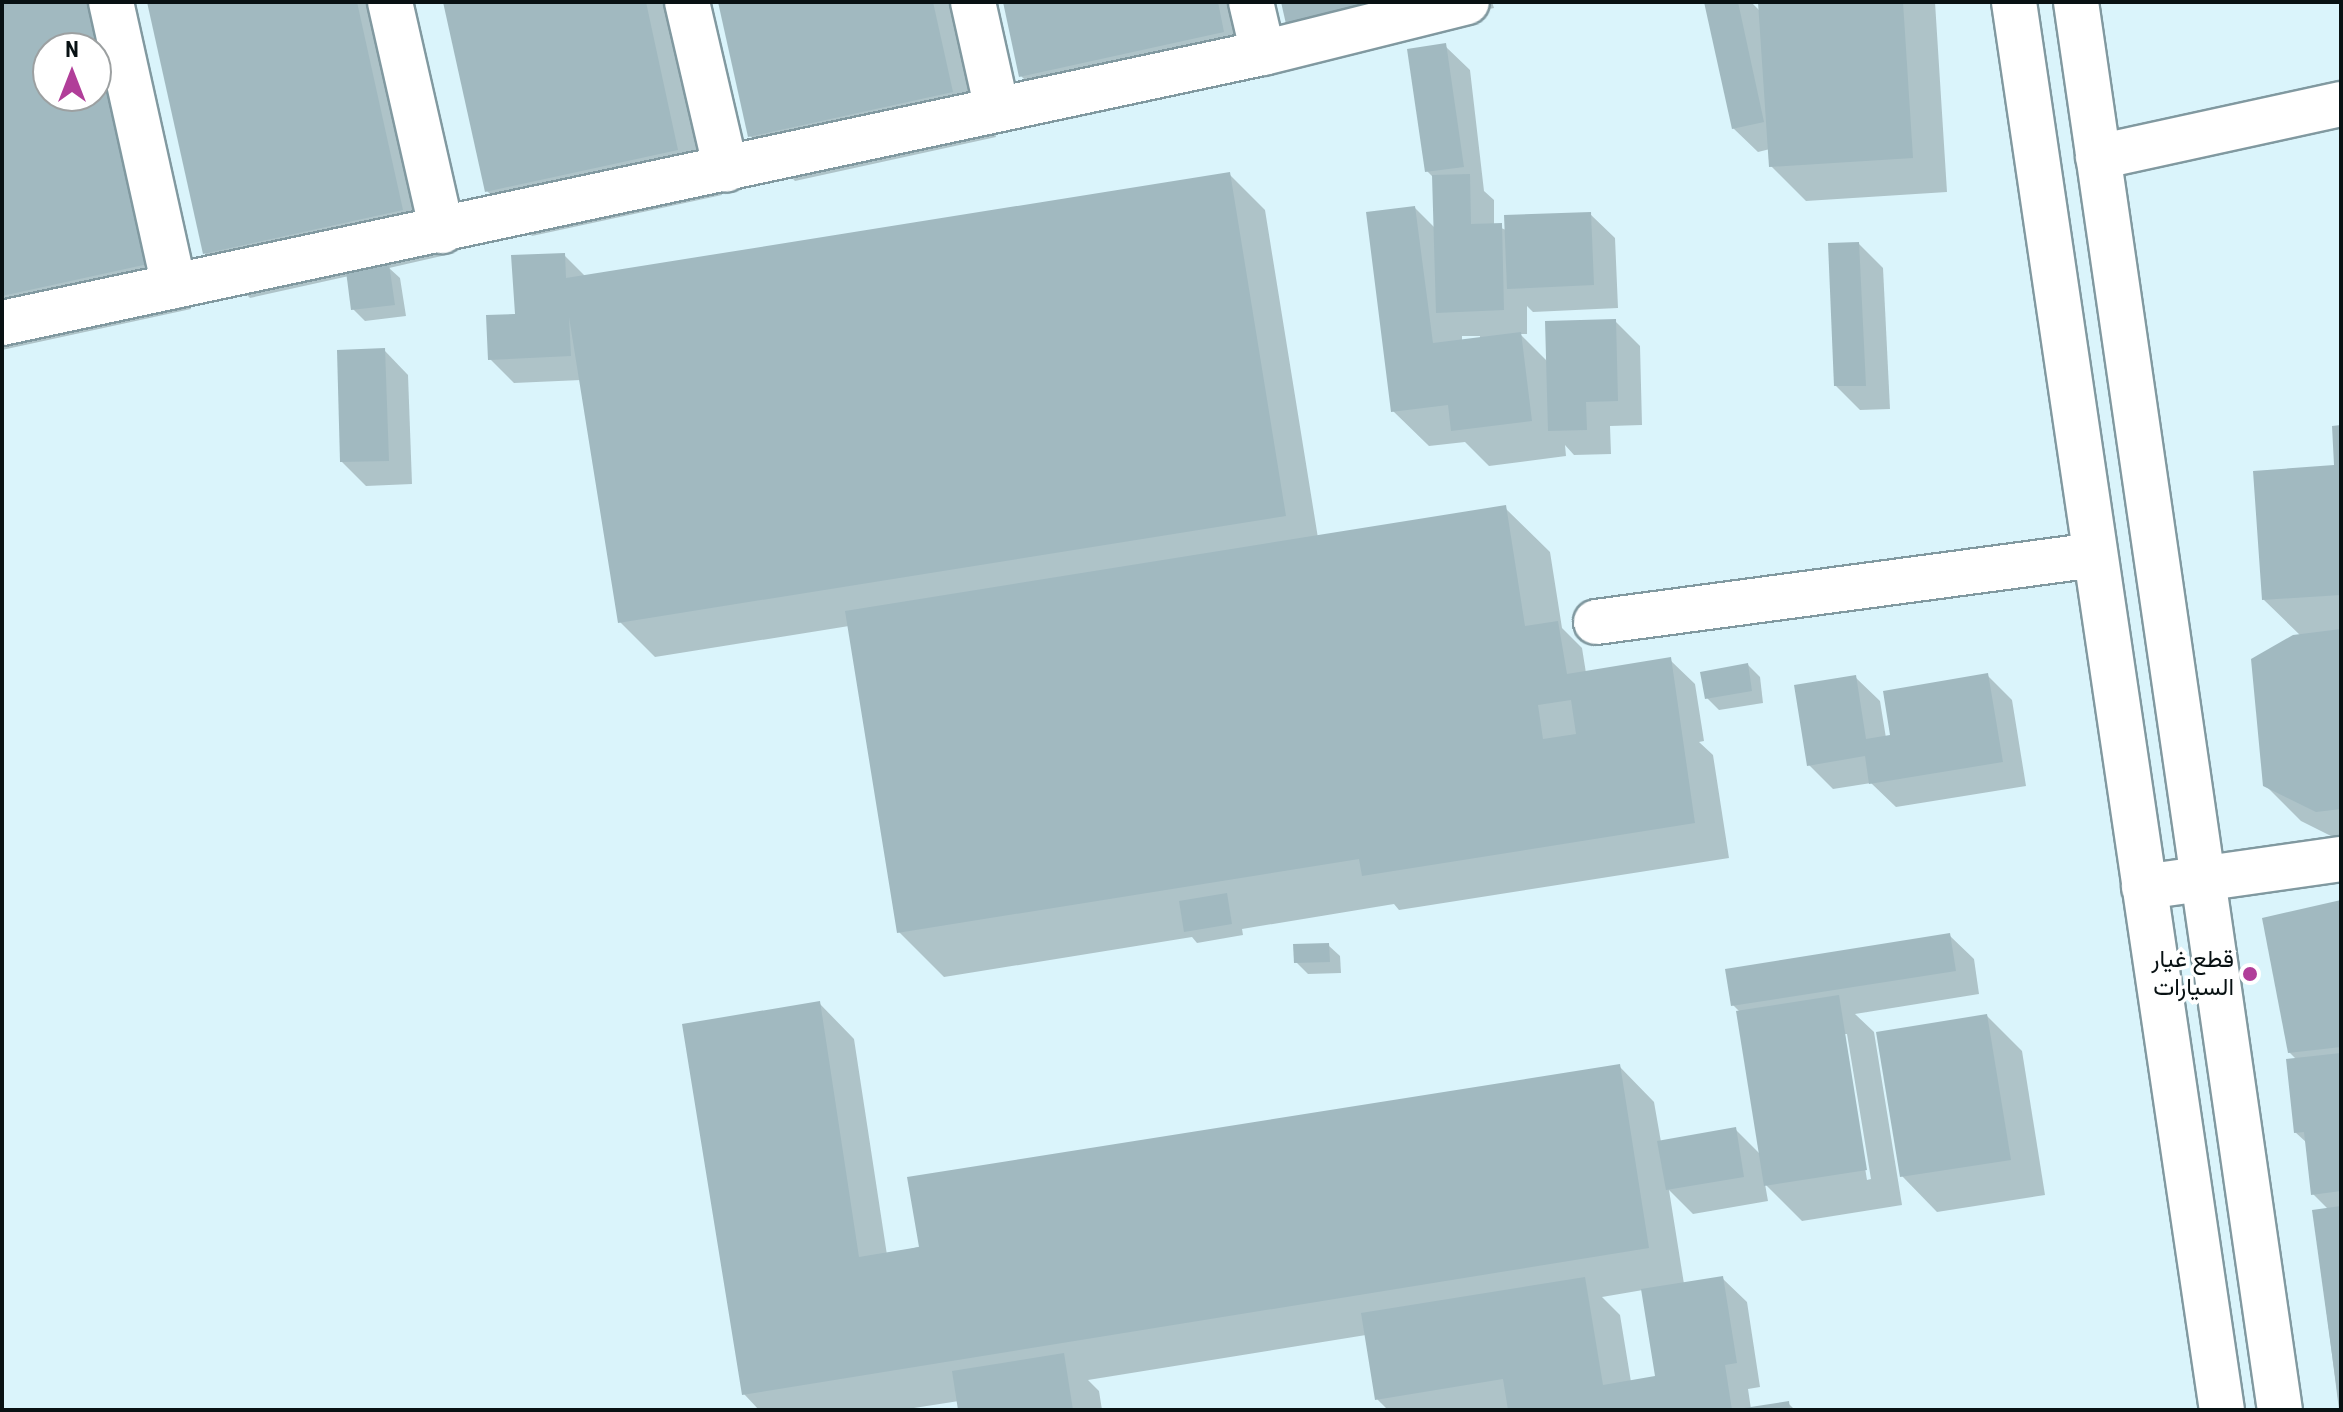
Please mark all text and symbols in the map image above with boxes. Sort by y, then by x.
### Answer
north arrow [32,32,112,112]
text: N [65,37,79,62]
place label: قطع غيار السيارات [2151,946,2234,1002]
marker: قطع غيار السيارات [2241,965,2259,983]

